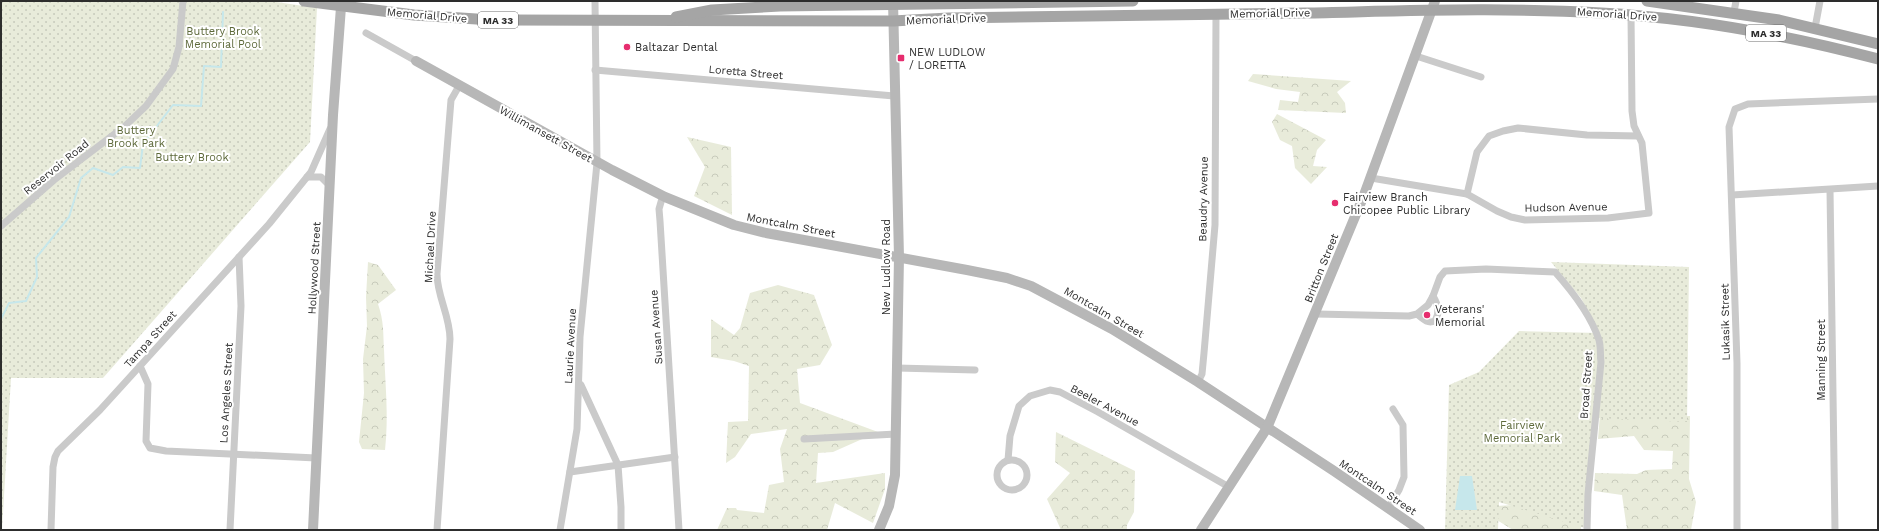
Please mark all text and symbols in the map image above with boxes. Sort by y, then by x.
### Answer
street label: Memorial Drive [1576,5,1658,24]
street label: Memorial Drive [386,6,468,25]
street label: Memorial Drive [1230,6,1310,21]
road number: MA 33 [478,12,518,28]
street label: Memorial Drive [906,12,986,27]
park label: Buttery Brook Memorial Pool [185,25,262,51]
road number: MA 33 [1746,25,1786,41]
place label: Baltazar Dental [635,41,718,54]
marker: Baltazar Dental [622,42,632,52]
place label: NEW LUDLOW / LORETTA [909,46,986,72]
marker: NEW LUDLOW / LORETTA [896,53,906,63]
street label: Loretta Street [708,63,784,82]
street label: Willimansett Street [497,104,595,166]
park label: Buttery Brook Park [107,124,165,150]
street label: Reservoir Road [21,137,92,198]
park label: Buttery Brook [155,151,229,164]
street label: Beaudry Avenue [1196,156,1211,242]
place label: Fairview Branch Chicopee Public Library [1343,191,1470,217]
marker: Fairview Branch Chicopee Public Library [1330,198,1340,208]
street label: Hudson Avenue [1524,200,1608,215]
street label: Montcalm Street [745,210,837,241]
street label: Michael Drive [422,211,439,283]
street label: New Ludlow Road [880,219,893,315]
street label: Hollywood Street [306,221,323,315]
street label: Britton Street [1302,231,1341,305]
street label: Lukasik Street [1718,283,1733,361]
street label: Montcalm Street [1061,284,1146,341]
street label: Susan Avenue [647,289,666,365]
place label: Veterans' Memorial [1435,303,1485,329]
street label: Tampa Street [121,308,180,370]
street label: Laurie Avenue [562,308,579,384]
marker: Veterans' Memorial [1422,310,1432,320]
street label: Manning Street [1815,319,1828,401]
street label: Los Angeles Street [217,342,236,444]
street label: Broad Street [1578,350,1595,419]
street label: Beeler Avenue [1068,382,1141,429]
park label: Fairview Memorial Park [1484,419,1560,445]
street label: Montcalm Street [1337,457,1419,518]

